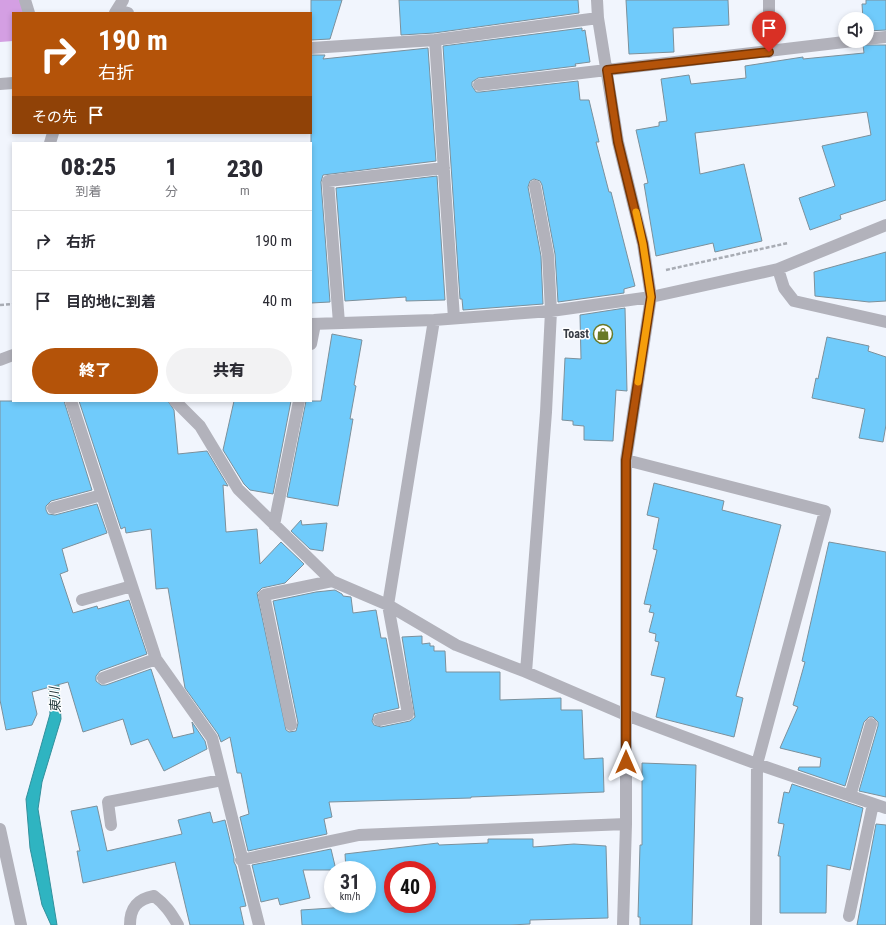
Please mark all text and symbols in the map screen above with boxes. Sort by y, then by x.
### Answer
pin [752,11,786,52]
map controls [838,12,874,48]
button: sound [838,12,874,48]
icon: arrive [758,17,780,39]
text: 190 m [98,24,168,57]
icon: right [32,28,84,80]
text: 右折 [98,62,134,83]
icon: arrive [85,104,107,126]
text: その先 [32,108,77,126]
text: 08:25 [61,153,116,181]
text: 1 [165,153,178,181]
text: 230 [227,155,263,183]
text: m [240,183,250,198]
text: 到着 [75,184,101,199]
text: 分 [165,184,178,199]
icon: right [32,230,54,252]
text: 190 m [255,232,292,250]
text: 右折 [66,233,96,251]
icon: arrive [32,290,54,312]
text: 40 m [262,292,292,310]
text: 目的地に到着 [66,293,156,311]
shop icon: Toast [592,323,614,345]
place label: Toast [563,327,589,341]
button: 終了 [32,348,158,394]
button: 共有 [166,348,292,394]
water label: 東川 [47,685,63,713]
position arrow [605,741,647,783]
speed limit sign: 40 [384,861,436,913]
text: 31 [340,870,360,894]
text: km/h [340,891,360,902]

